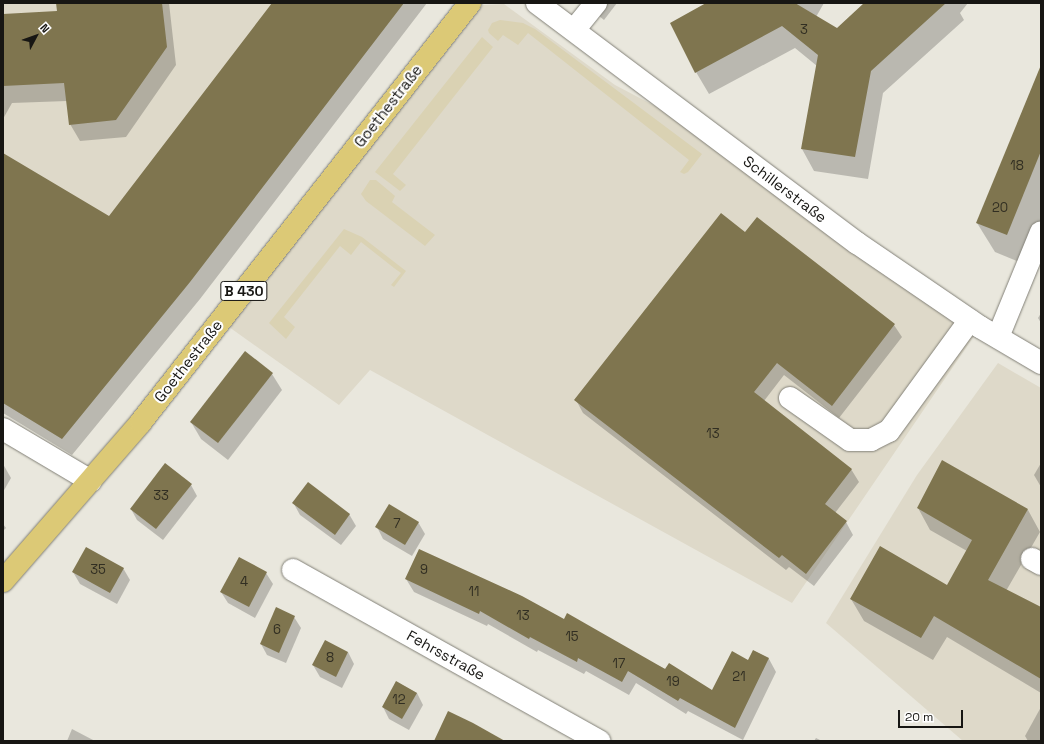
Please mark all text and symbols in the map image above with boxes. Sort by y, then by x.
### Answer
north arrow [16,16,56,56]
text: N [37,21,53,36]
house number: 3 [800,22,808,38]
street label: Goethestraße [350,61,426,151]
street label: Schillerstraße [740,152,830,226]
house number: 18 [1010,158,1024,174]
house number: 20 [992,200,1008,216]
road number: B 430 [220,279,268,303]
street label: Goethestraße [150,316,226,406]
house number: 13 [706,426,720,442]
house number: 33 [153,488,169,504]
house number: 7 [393,516,401,532]
house number: 35 [90,562,106,578]
house number: 9 [420,562,428,578]
house number: 4 [240,574,248,590]
house number: 11 [469,584,479,600]
house number: 13 [516,608,530,624]
house number: 6 [273,622,281,638]
street label: Fehrsstraße [404,626,488,684]
house number: 15 [565,629,579,645]
house number: 8 [326,650,334,666]
house number: 17 [613,656,625,672]
house number: 21 [732,669,746,685]
house number: 19 [666,674,680,690]
house number: 12 [392,692,406,708]
scale bar [900,702,965,728]
text: 20 m [905,709,933,725]

